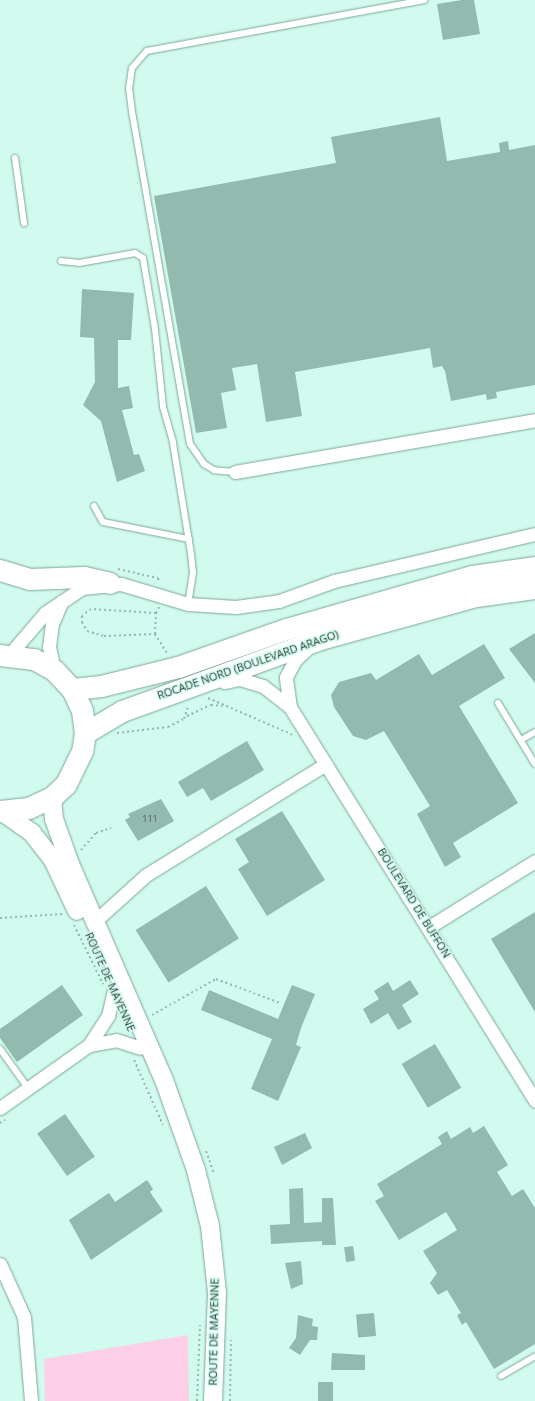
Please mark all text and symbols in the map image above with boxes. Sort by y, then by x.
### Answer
street label: ROCADE NORD (BOULEVARD ARAGO) [156,628,340,702]
house number: 111 [142,814,158,824]
street label: BOULEVARD DE BUFFON [375,846,453,960]
street label: ROUTE DE MAYENNE [82,930,138,1034]
street label: ROUTE DE MAYENNE [206,1278,222,1386]

